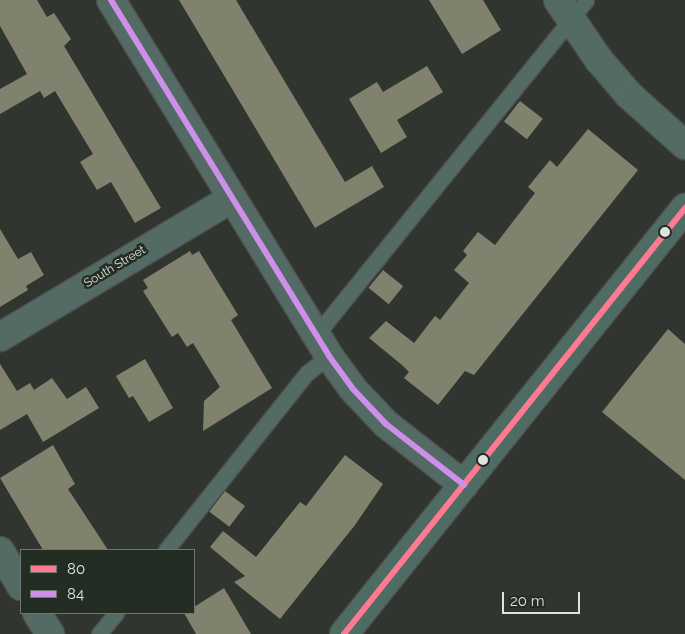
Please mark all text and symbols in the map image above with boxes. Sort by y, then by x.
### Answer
unlabelled marker [660,227,670,237]
street label: South Street [82,243,148,291]
unlabelled marker [478,455,488,465]
legend [20,549,195,614]
text: 80 [67,560,85,578]
scale bar [505,582,582,614]
text: 84 [67,585,84,603]
text: 20 m [510,592,545,610]

